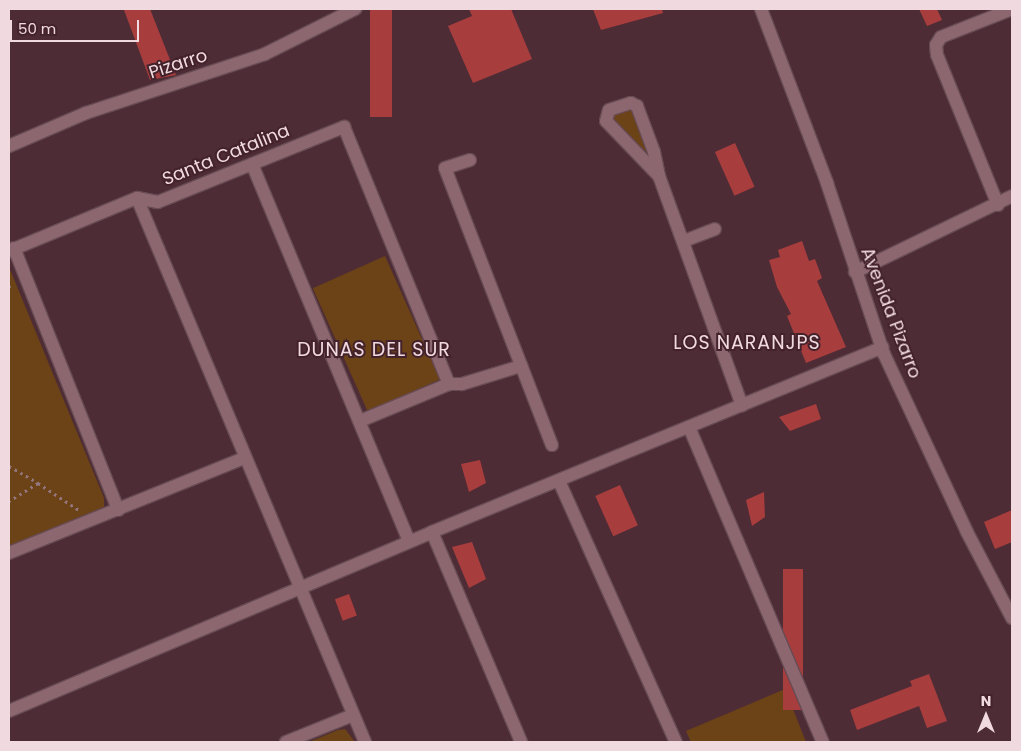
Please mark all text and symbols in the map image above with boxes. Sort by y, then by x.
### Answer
scale bar [12,10,141,42]
text: 50 m [18,18,56,39]
street label: Pizarro [146,44,210,84]
street label: Santa Catalina [159,120,293,190]
street label: Avenida Pizarro [856,244,926,382]
district label: LOS NARANJPS [672,332,822,354]
district label: DUNAS DEL SUR [296,339,452,361]
north arrow [961,691,1011,741]
text: N [981,691,991,711]

